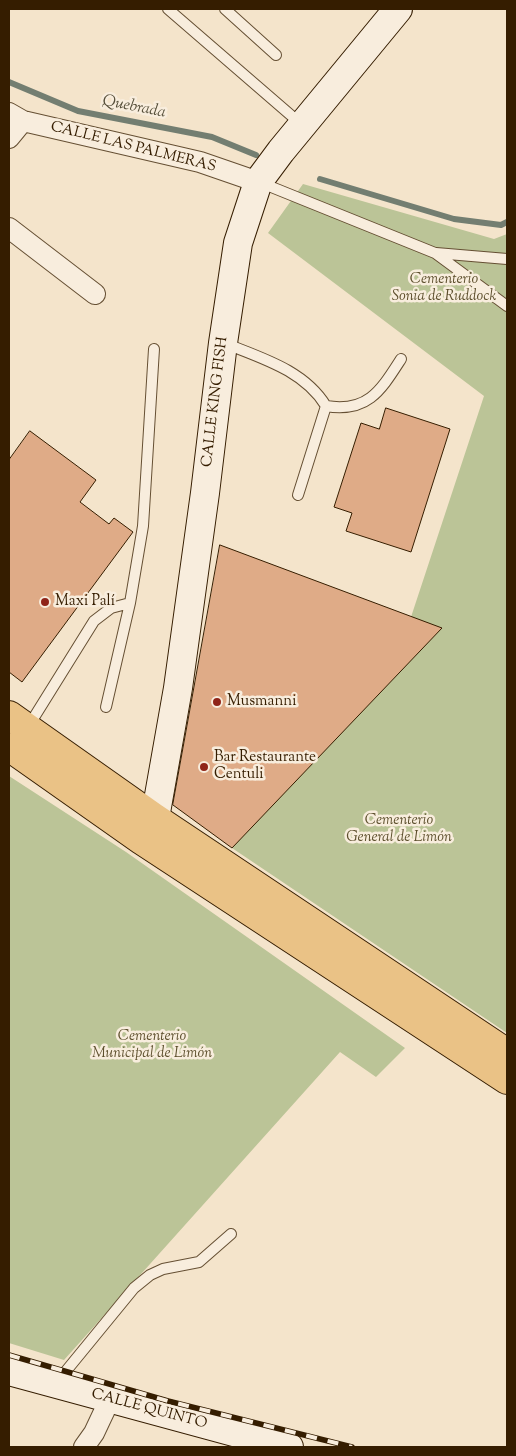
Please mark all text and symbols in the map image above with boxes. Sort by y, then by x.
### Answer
water label: Quebrada [101,92,167,124]
street label: CALLE LAS PALMERAS [48,119,218,177]
park label: Cementerio Sonia de Ruddock [392,271,496,306]
street label: CALLE KING FISH [199,336,233,468]
place label: Maxi Palí [55,593,115,611]
marker: Maxi Palí [39,596,51,608]
place label: Musmanni [227,693,296,711]
marker: Musmanni [211,696,223,708]
place label: Bar Restaurante Centuli [214,749,316,784]
marker: Bar Restaurante Centuli [198,761,210,773]
park label: Cementerio General de Limón [346,812,452,847]
park label: Cementerio Municipal de Limón [92,1028,212,1063]
street label: CALLE QUINTO [89,1386,209,1434]

